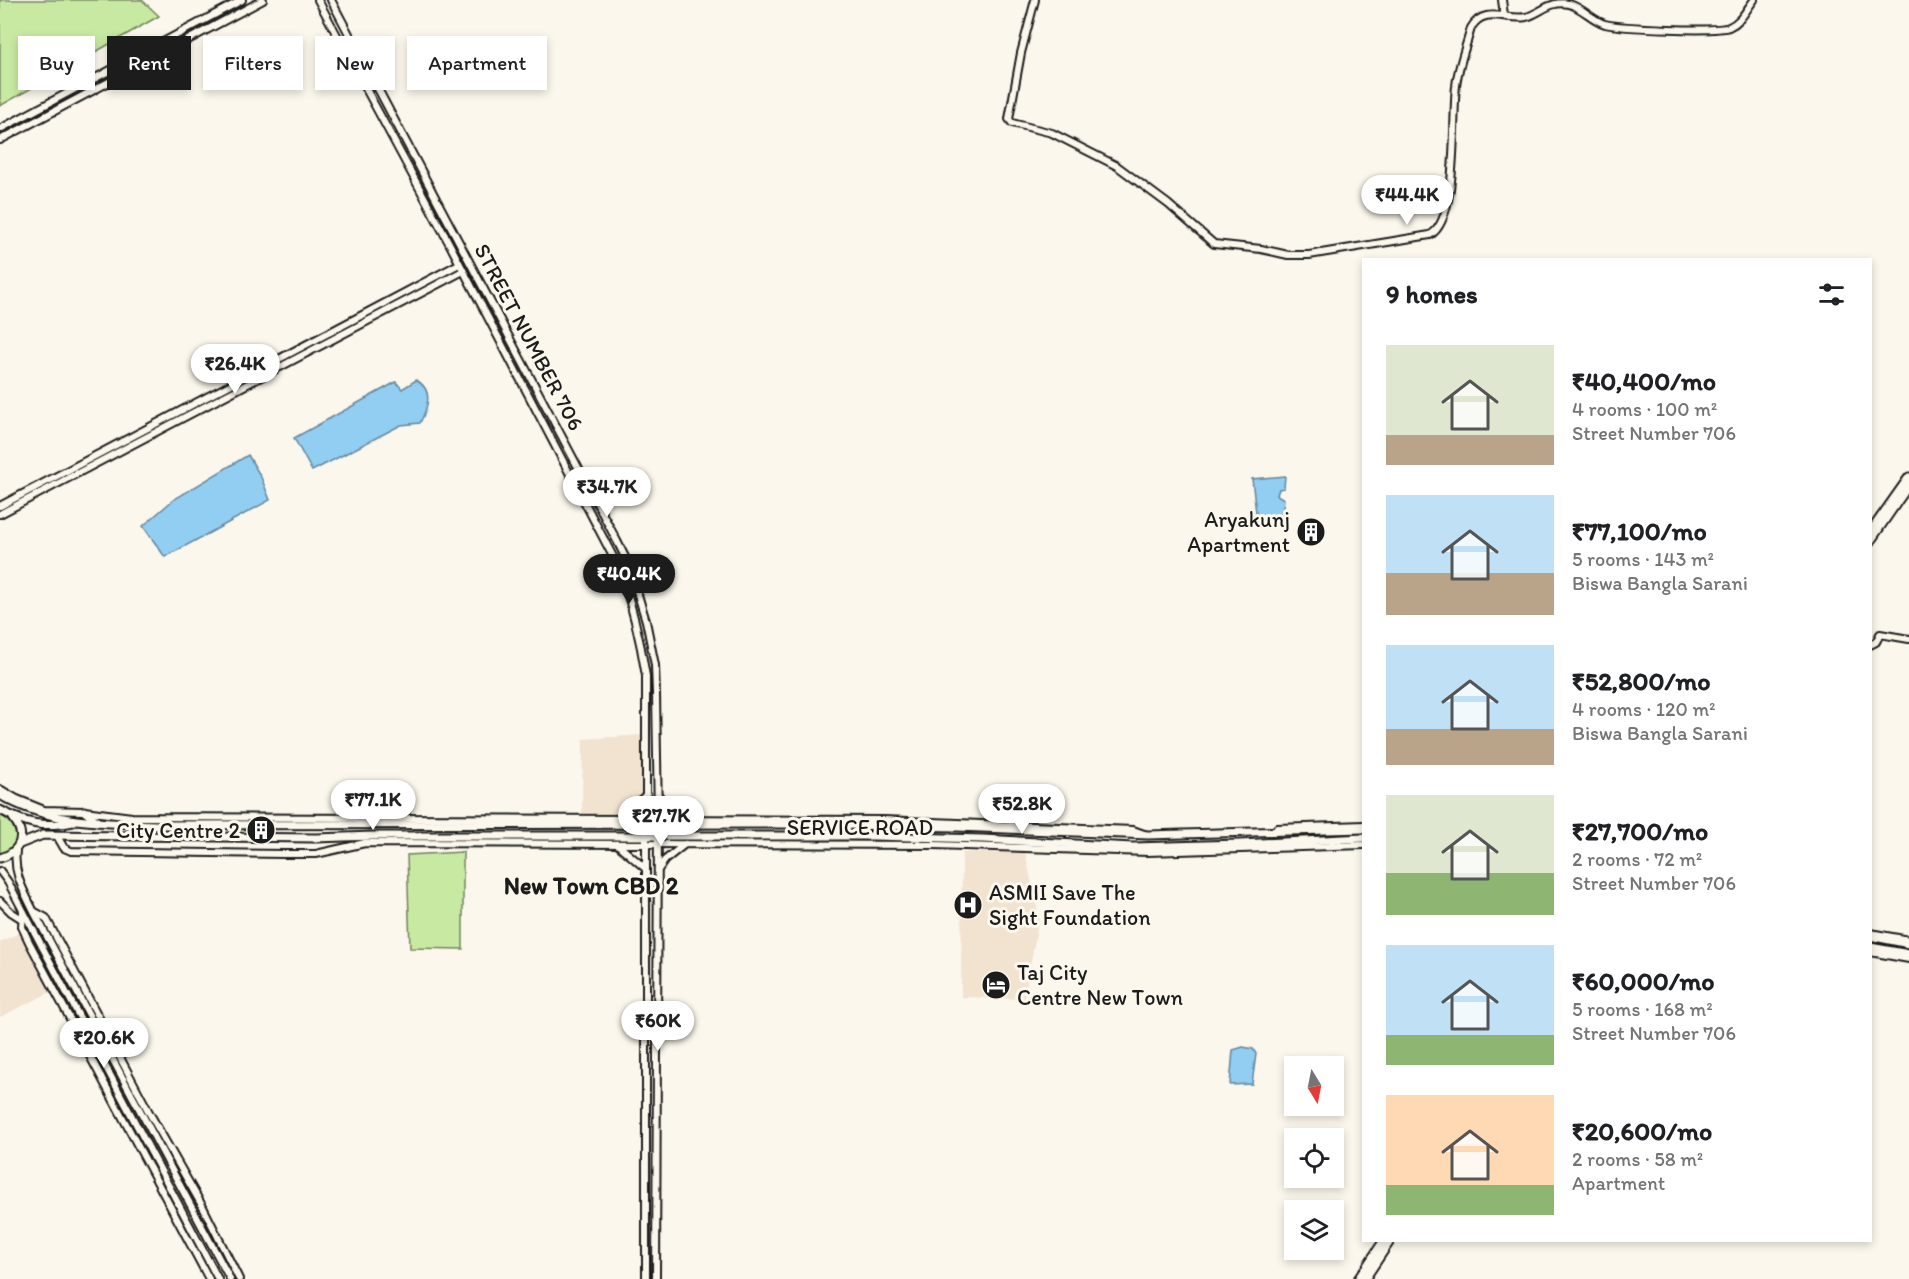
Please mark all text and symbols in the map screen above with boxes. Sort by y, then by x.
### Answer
chip: Buy [18,36,95,90]
chip: Rent [107,36,191,90]
chip: Filters [203,36,303,90]
chip: New [315,36,395,90]
chip: Apartment [407,36,547,90]
pin: ₹44.4K [1358,175,1456,226]
text: ₹44.4K [1375,182,1439,206]
street label: STREET NUMBER 706 [468,239,590,435]
text: 9 homes [1386,278,1478,310]
icon: filters [1815,278,1848,311]
pin: ₹26.4K [186,344,284,395]
text: ₹26.4K [205,351,265,375]
text: ₹40,400/mo [1572,365,1716,397]
icon: home [1434,369,1506,441]
text: 4 rooms · 100 m² [1572,397,1717,421]
text: Street Number 706 [1572,421,1736,445]
pin: ₹34.7K [558,467,656,518]
text: ₹34.7K [577,474,637,498]
place label: Aryakunj Apartment [1187,506,1290,558]
text: ₹77,100/mo [1572,515,1707,547]
building icon: Aryakunj Apartment [1295,516,1327,548]
icon: home [1434,519,1506,591]
text: 5 rooms · 143 m² [1572,547,1714,571]
pin: ₹40.4K [580,554,678,605]
text: ₹40.4K [597,561,661,585]
text: Biswa Bangla Sarani [1572,571,1748,595]
text: ₹52,800/mo [1572,665,1710,697]
icon: home [1434,669,1506,741]
text: 4 rooms · 120 m² [1572,697,1715,721]
text: Biswa Bangla Sarani [1572,721,1748,745]
pin: ₹77.1K [324,780,422,831]
pin: ₹52.8K [973,784,1071,835]
text: ₹77.1K [345,787,401,811]
text: ₹52.8K [992,791,1052,815]
pin: ₹27.7K [612,796,710,847]
text: ₹27.7K [632,803,690,827]
building icon: City Centre 2 [245,814,277,846]
street label: SERVICE ROAD [787,814,933,841]
text: ₹27,700/mo [1572,815,1708,847]
place label: City Centre 2 [116,817,240,844]
icon: home [1434,819,1506,891]
text: 2 rooms · 72 m² [1572,847,1702,871]
district label: New Town CBD 2 [504,871,679,900]
text: Street Number 706 [1572,871,1736,895]
place label: ASMII Save The Sight Foundation [989,879,1151,931]
hospital icon: ASMII Save The Sight Foundation [952,889,984,921]
place label: Taj City Centre New Town [1017,959,1183,1011]
text: ₹60,000/mo [1572,965,1715,997]
hotel icon: Taj City Centre New Town [980,969,1012,1001]
icon: home [1434,969,1506,1041]
text: 5 rooms · 168 m² [1572,997,1713,1021]
pin: ₹60K [622,1001,694,1052]
text: ₹60K [635,1008,681,1032]
pin: ₹20.6K [55,1018,153,1069]
text: Street Number 706 [1572,1021,1736,1045]
text: ₹20.6K [74,1025,134,1049]
north arrow [1284,1056,1344,1116]
map controls [1284,1056,1344,1260]
text: ₹20,600/mo [1572,1115,1712,1147]
icon: home [1434,1119,1506,1191]
button: locate [1284,1128,1344,1188]
text: 2 rooms · 58 m² [1572,1147,1703,1171]
text: Apartment [1572,1171,1665,1195]
button: layers [1284,1200,1344,1260]

